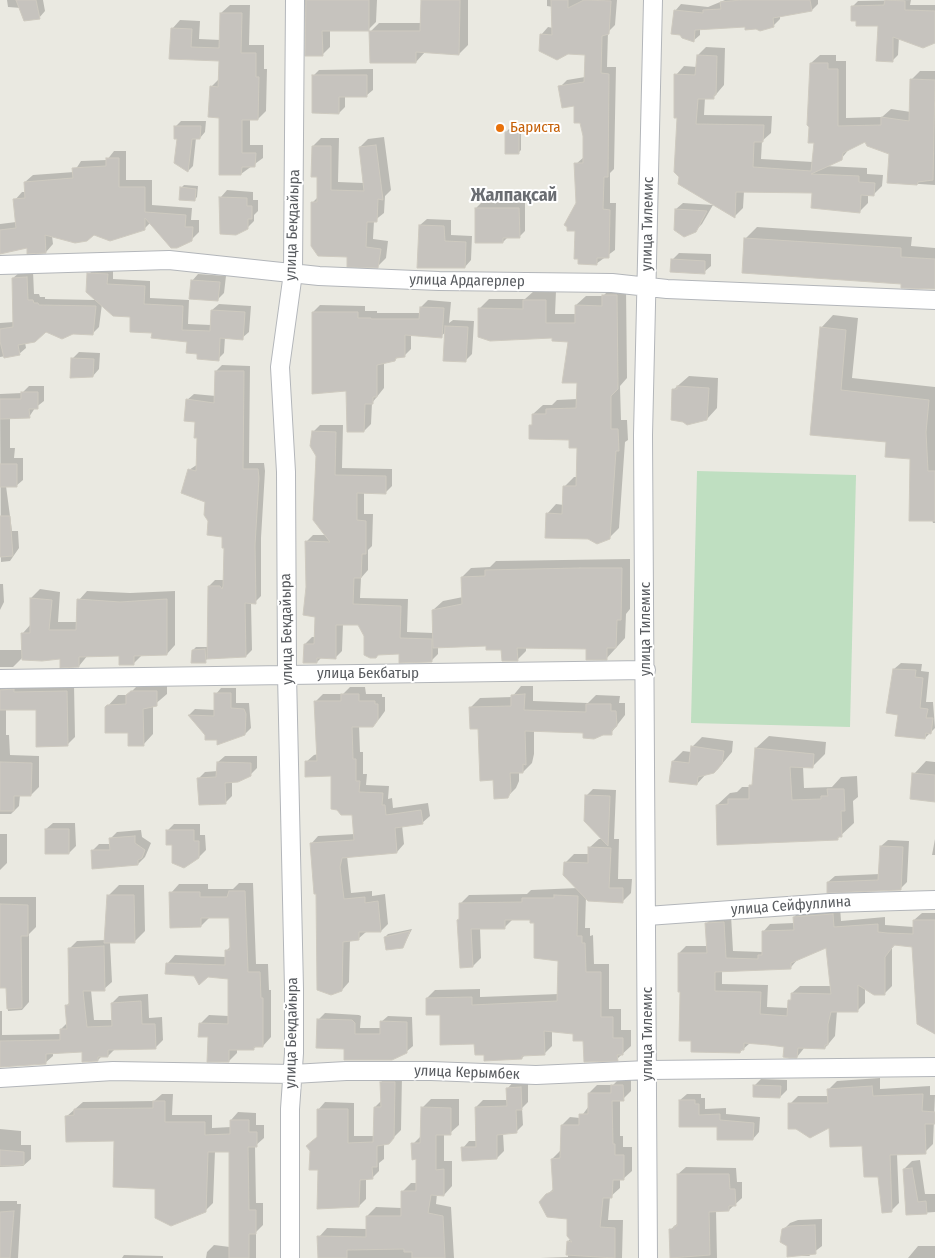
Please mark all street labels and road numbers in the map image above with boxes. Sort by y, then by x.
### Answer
street label: улица Бекдайыра [282,169,304,281]
street label: улица Тилемис [638,177,658,271]
street label: улица Ардагерлер [409,271,525,291]
street label: улица Бекдайыра [277,573,297,685]
street label: улица Тилемис [637,582,655,676]
street label: улица Бекбатыр [317,665,419,683]
street label: улица Сейфуллина [730,893,852,919]
street label: улица Бекдайыра [282,977,302,1089]
street label: улица Тилемис [639,987,657,1081]
street label: улица Керымбек [414,1062,520,1084]

